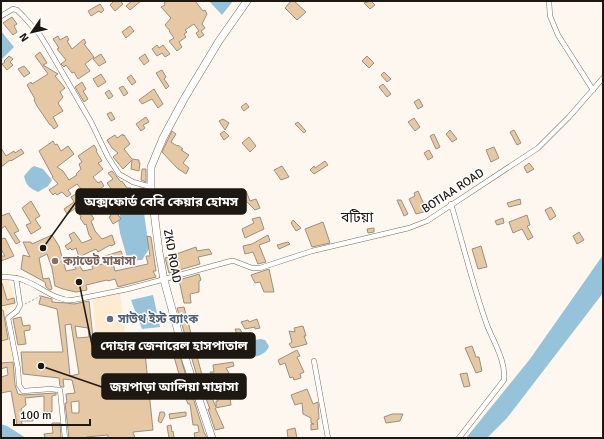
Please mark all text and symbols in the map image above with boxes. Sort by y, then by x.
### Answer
north arrow [12,12,52,52]
text: N [17,31,32,44]
street label: BOTIAA ROAD [419,165,487,217]
callout: অক্সফোর্ড বেবি কেয়ার হোমস [76,189,246,214]
text: অক্সফোর্ড বেবি কেয়ার হোমস [83,194,239,210]
district label: বটিয়া [340,209,373,226]
street label: ZKD ROAD [160,228,184,284]
place label: ক্যাডেট মাদ্রাসা [62,253,136,269]
marker: ক্যাডেট মাদ্রাসা [50,256,60,266]
place label: সাউথ ইস্ট ব্যাংক [117,311,198,327]
marker: সাউথ ইস্ট ব্যাংক [105,314,115,324]
callout: দোহার জেনারেল হাসপাতাল [92,333,255,358]
text: দোহার জেনারেল হাসপাতাল [100,338,248,354]
callout: জয়পাড়া আলিয়া মাদ্রাসা [102,374,246,399]
text: জয়পাড়া আলিয়া মাদ্রাসা [109,379,239,395]
scale bar [14,401,90,427]
text: 100 m [20,408,52,423]

